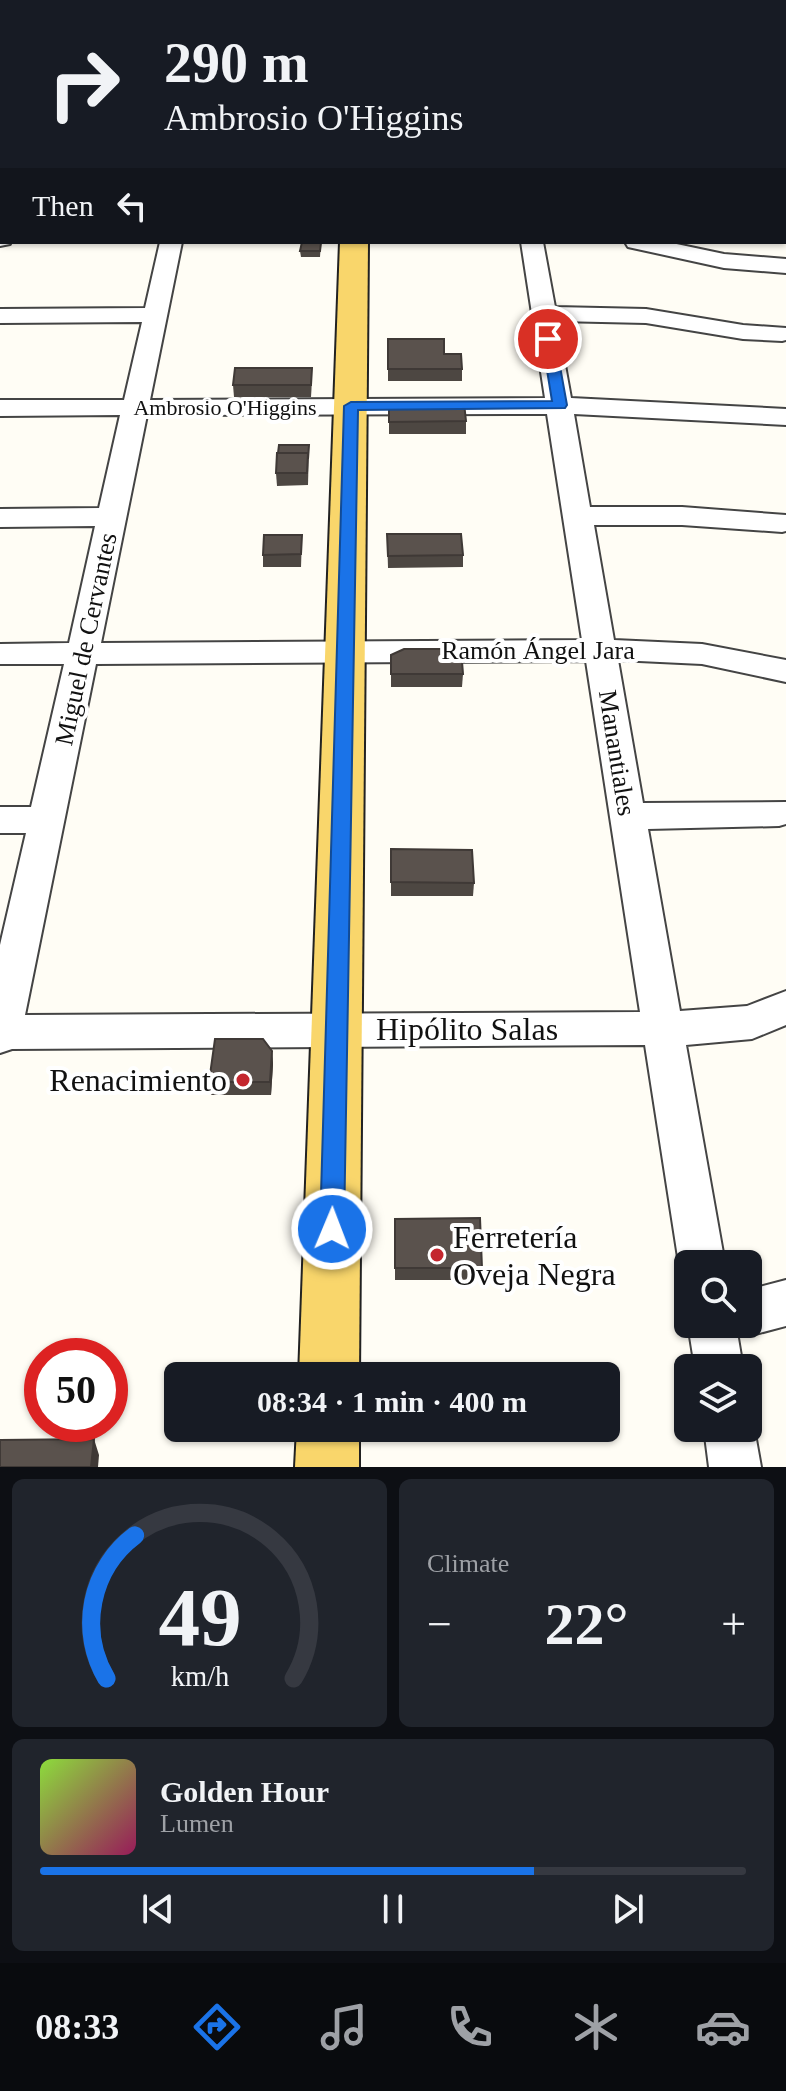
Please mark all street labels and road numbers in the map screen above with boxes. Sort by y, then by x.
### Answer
street label: Ambrosio O'Higgins [133,395,317,420]
street label: Miguel de Cervantes [49,530,123,748]
street label: Ramón Ángel Jara [441,636,635,665]
street label: Manantiales [593,688,641,818]
street label: Hipólito Salas [376,1011,558,1047]

